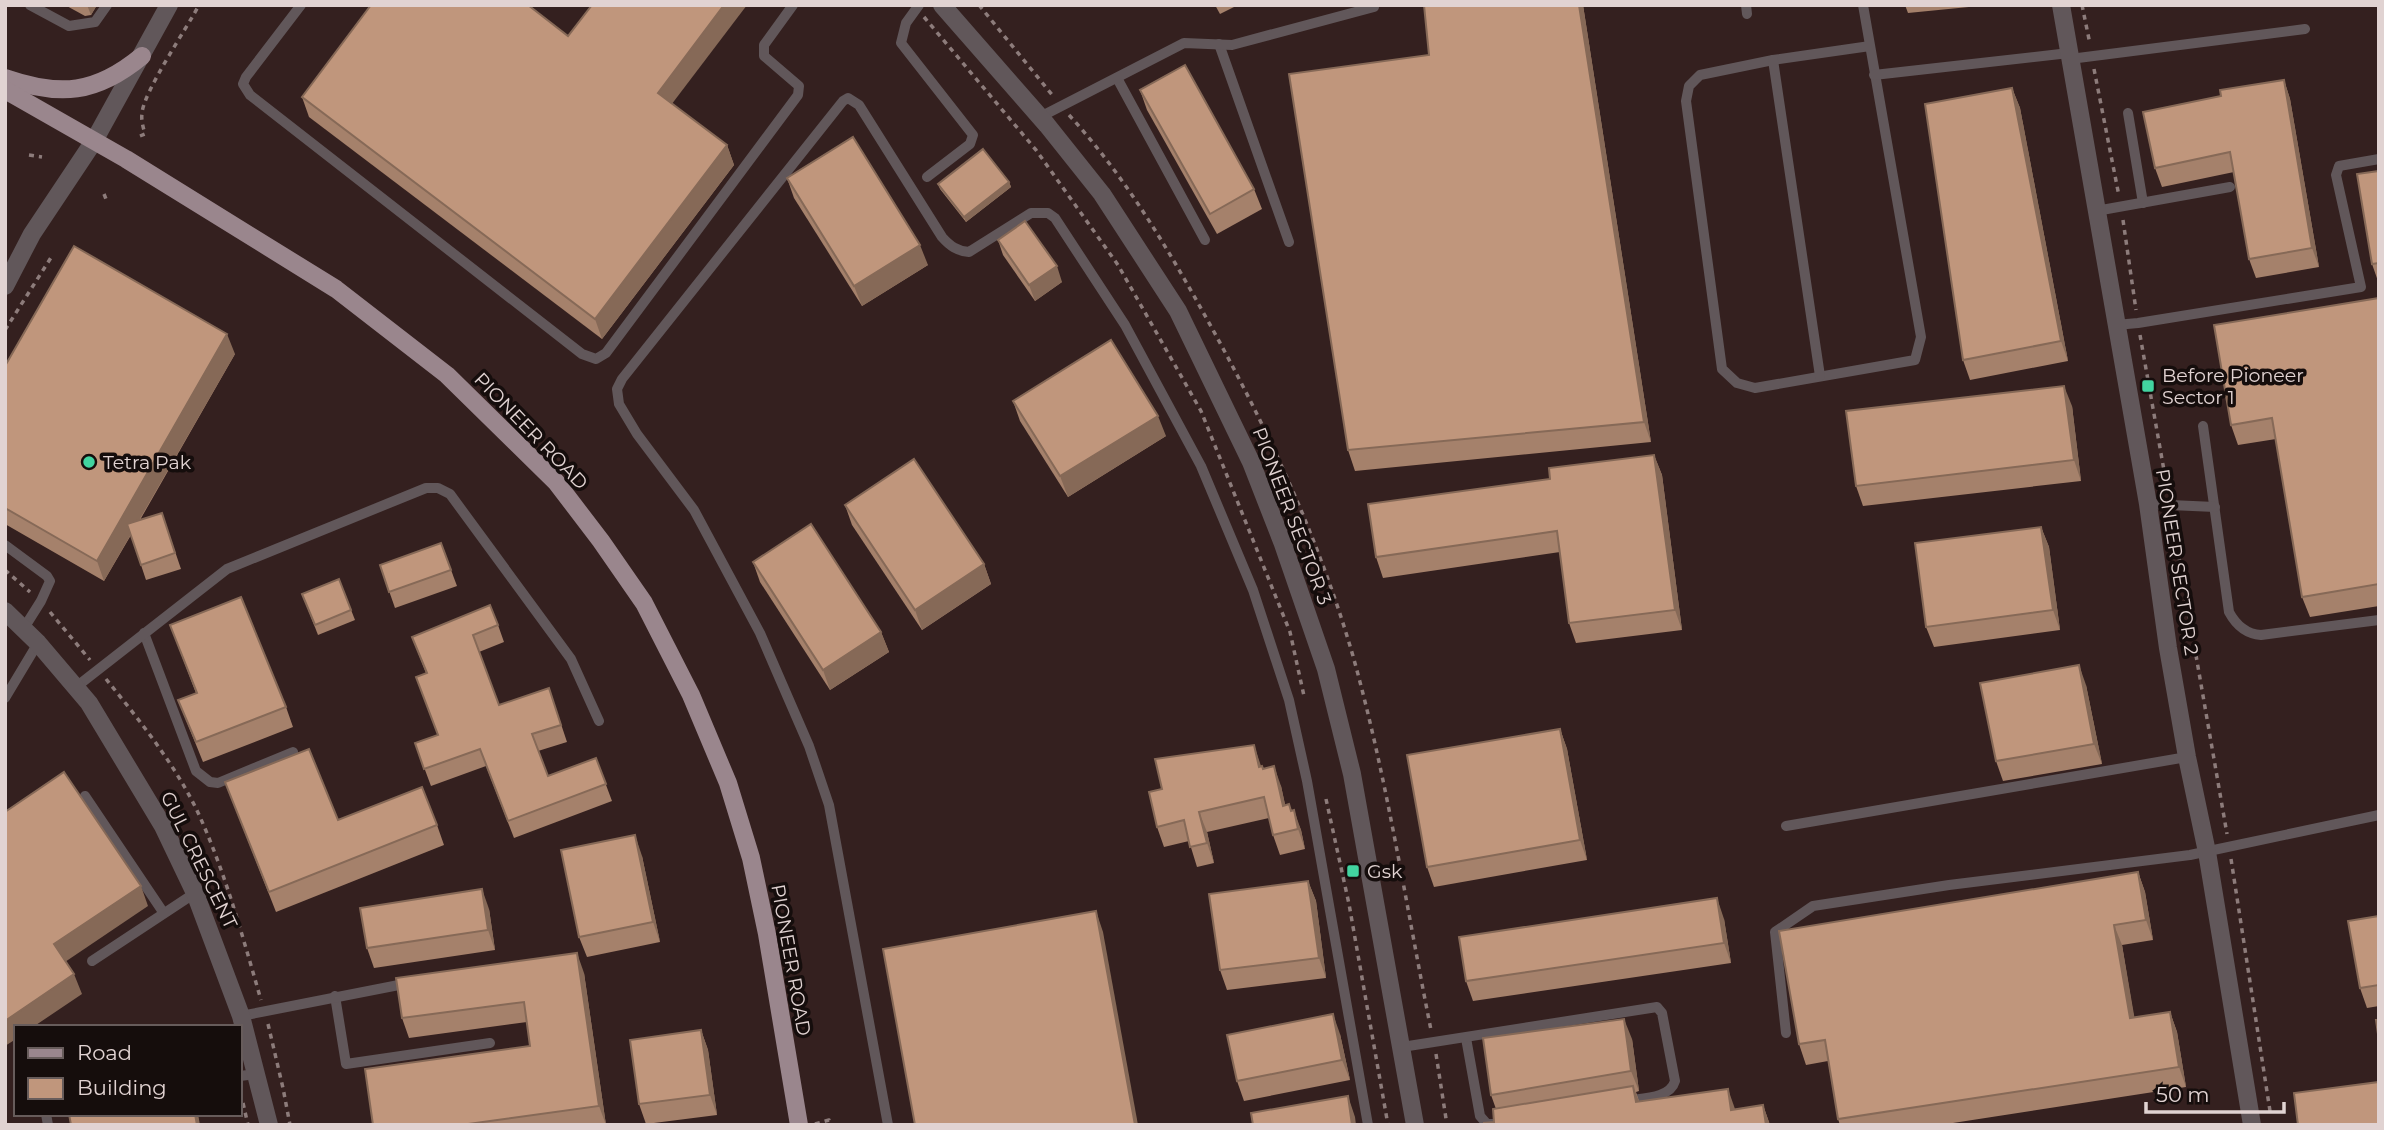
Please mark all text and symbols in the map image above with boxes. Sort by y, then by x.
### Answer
place label: Before Pioneer Sector 1 [2162,364,2304,409]
street label: PIONEER ROAD [469,368,593,494]
marker: Before Pioneer Sector 1 [2140,378,2156,394]
street label: PIONEER SECTOR 3 [1248,424,1336,608]
place label: Tetra Pak [103,451,192,474]
marker: Tetra Pak [81,454,97,470]
street label: PIONEER SECTOR 2 [2151,467,2203,657]
street label: GUL CRESCENT [156,788,242,933]
place label: Gsk [1367,860,1403,883]
marker: Gsk [1345,863,1361,879]
street label: PIONEER ROAD [766,882,816,1038]
legend [14,1025,242,1116]
text: Road [77,1040,132,1065]
scale bar [2146,1070,2284,1114]
text: Building [77,1075,167,1100]
text: 50 m [2156,1082,2210,1107]

